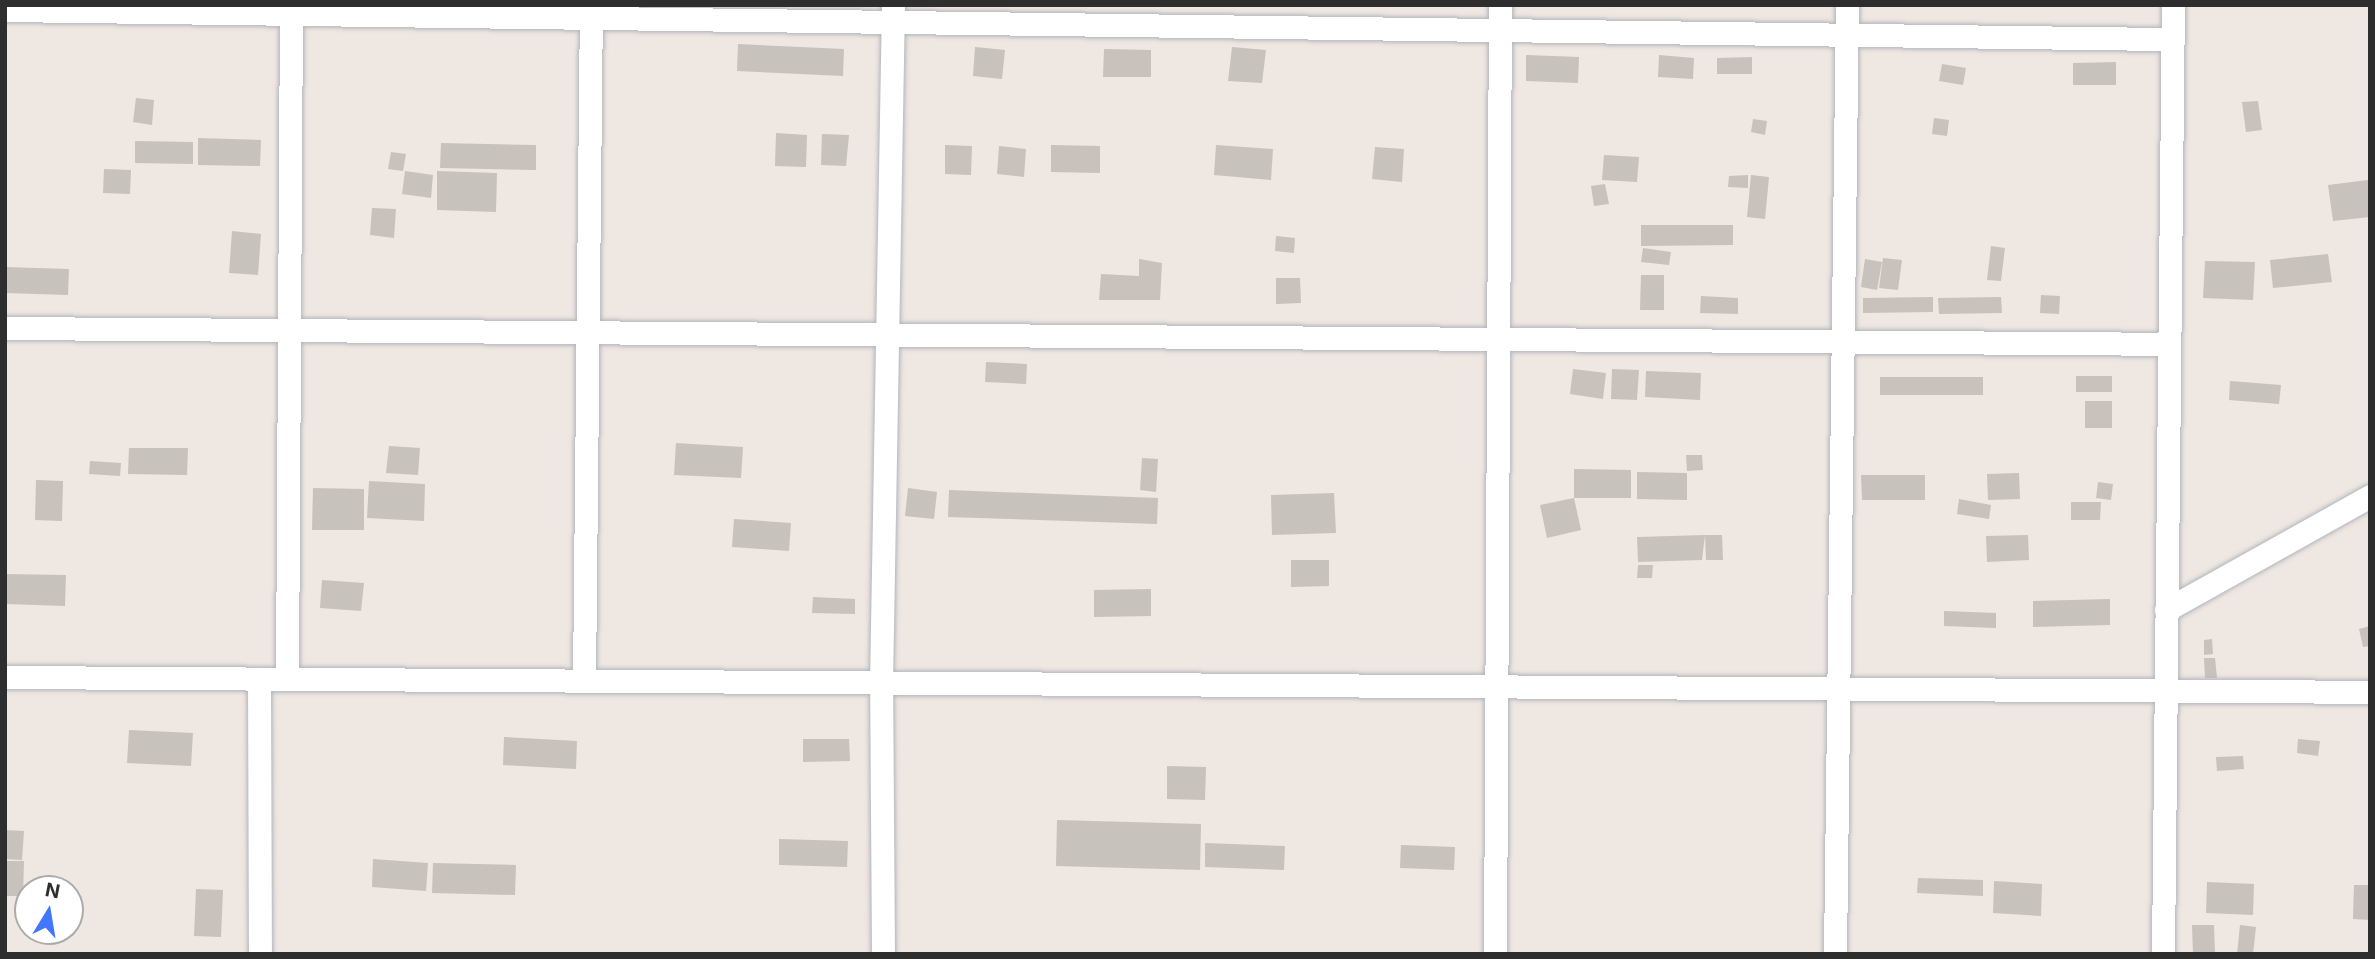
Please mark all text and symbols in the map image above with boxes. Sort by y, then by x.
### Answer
north arrow [14,875,84,945]
text: N [43,878,62,904]

